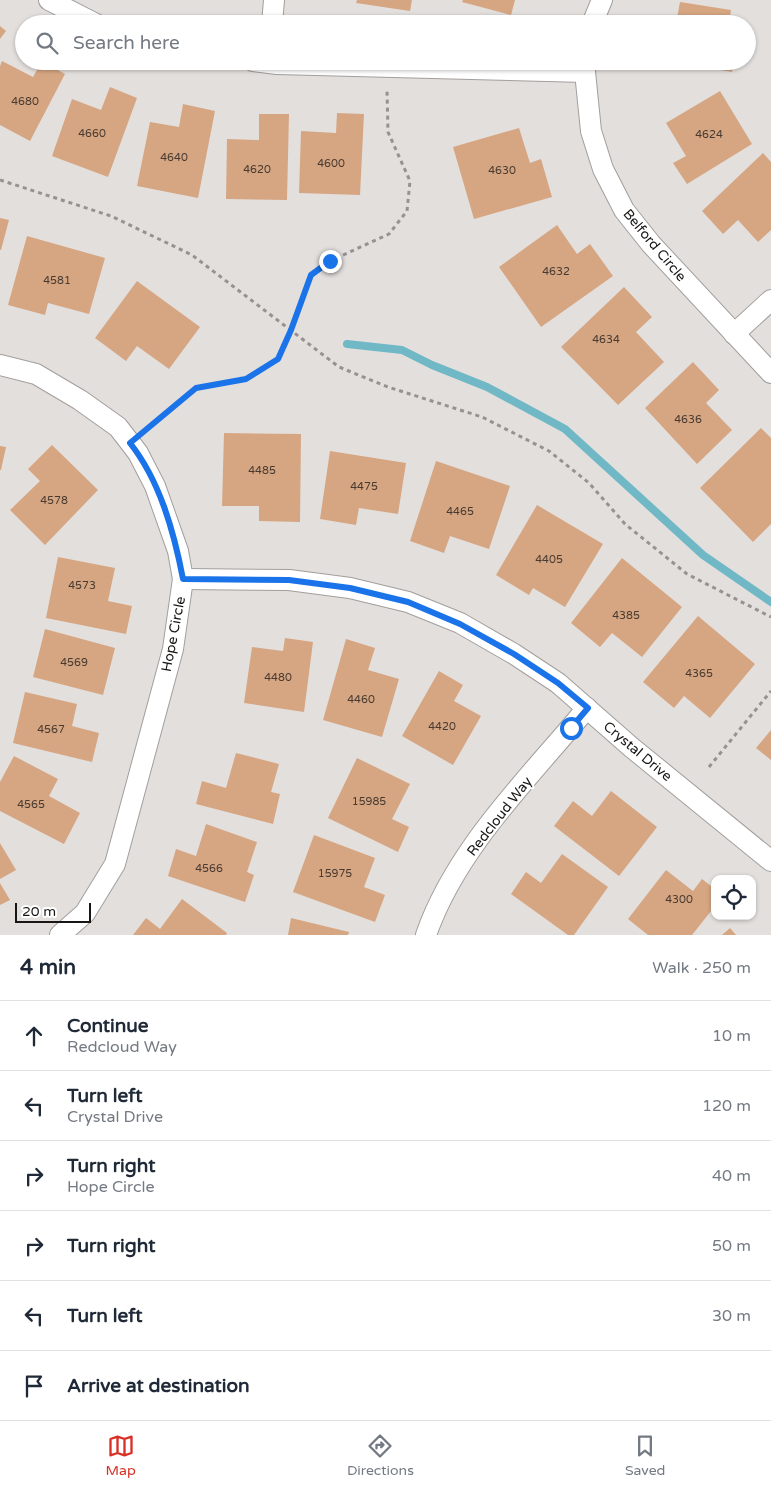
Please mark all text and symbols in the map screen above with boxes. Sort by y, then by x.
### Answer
search box [15,15,756,70]
icon: search [33,29,61,57]
text: Search here [73,32,180,54]
house number: 4680 [11,95,39,108]
house number: 4660 [78,127,106,140]
house number: 4624 [695,128,723,141]
house number: 4640 [160,151,188,164]
house number: 4600 [317,157,345,170]
house number: 4620 [243,163,271,176]
house number: 4630 [488,164,516,177]
street label: Belford Circle [619,206,690,285]
route end [319,250,342,273]
house number: 4632 [542,265,570,278]
house number: 4581 [43,274,71,287]
house number: 4634 [592,333,620,346]
house number: 4636 [674,413,702,426]
house number: 4485 [248,464,276,477]
house number: 4475 [350,480,378,493]
house number: 4578 [40,494,68,507]
house number: 4465 [446,505,474,518]
house number: 4405 [535,553,563,566]
house number: 4573 [68,579,96,592]
street label: Hope Circle [158,595,189,673]
house number: 4385 [612,609,640,622]
house number: 4569 [60,656,88,669]
house number: 4365 [685,667,713,680]
house number: 4480 [264,671,292,684]
house number: 4460 [347,693,375,706]
route start [560,717,583,740]
street label: Crystal Drive [600,718,675,785]
house number: 4420 [428,720,456,733]
house number: 4567 [37,723,65,736]
street label: Redcloud Way [463,773,536,859]
house number: 15985 [352,795,386,808]
house number: 4565 [17,798,45,811]
house number: 4566 [195,862,223,875]
house number: 15975 [318,867,352,880]
map controls [711,875,756,920]
button: locate [711,875,756,920]
house number: 4300 [665,893,693,906]
scale bar [15,900,91,923]
text: 20 m [22,903,56,920]
text: 4 min [20,955,76,980]
text: Walk · 250 m [652,958,751,978]
text: Continue [67,1015,149,1037]
icon: ahead [20,1022,48,1050]
text: 10 m [712,1026,751,1046]
text: Redcloud Way [67,1037,177,1057]
text: Turn left [67,1085,143,1107]
icon: left [20,1092,48,1120]
text: 120 m [702,1096,751,1116]
text: Crystal Drive [67,1107,163,1127]
text: Turn right [67,1155,155,1177]
icon: right [20,1162,48,1190]
text: 40 m [712,1166,751,1186]
text: Hope Circle [67,1177,154,1197]
icon: right [20,1232,48,1260]
text: Turn right [67,1235,155,1257]
text: 50 m [712,1236,751,1256]
icon: left [20,1302,48,1330]
text: Turn left [67,1305,143,1327]
text: 30 m [712,1306,751,1326]
icon: arrive [20,1372,48,1400]
text: Arrive at destination [67,1375,250,1397]
tab: Map [106,1432,136,1479]
tab: Directions [347,1432,414,1479]
tab: Saved [625,1432,665,1479]

